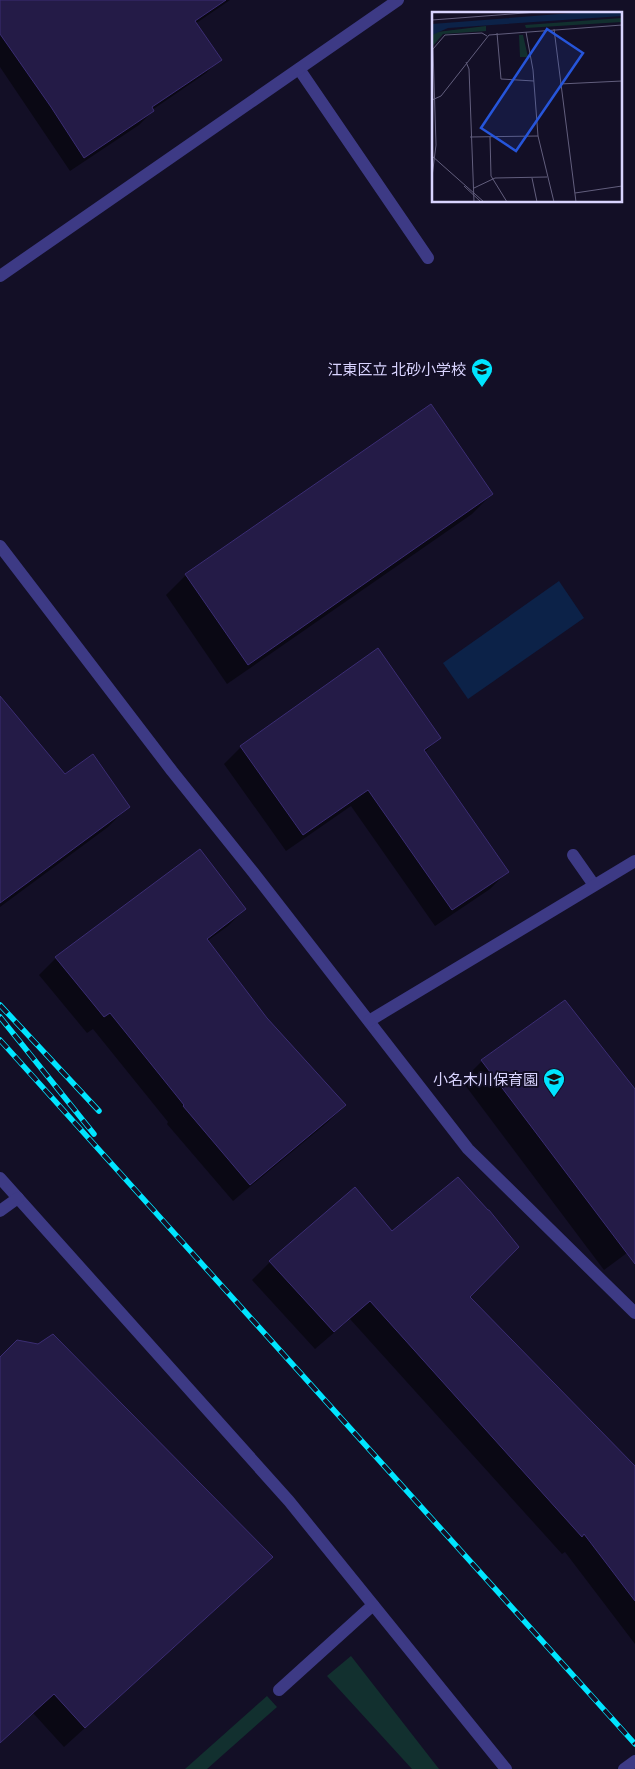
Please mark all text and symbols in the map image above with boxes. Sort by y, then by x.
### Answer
inset map [432,12,622,202]
school or university icon: 江東区立 北砂小学校 [470,357,494,388]
place label: 江東区立 北砂小学校 [328,359,466,380]
school or university icon: 小名木川保育園 [542,1067,566,1098]
place label: 小名木川保育園 [433,1069,538,1090]

